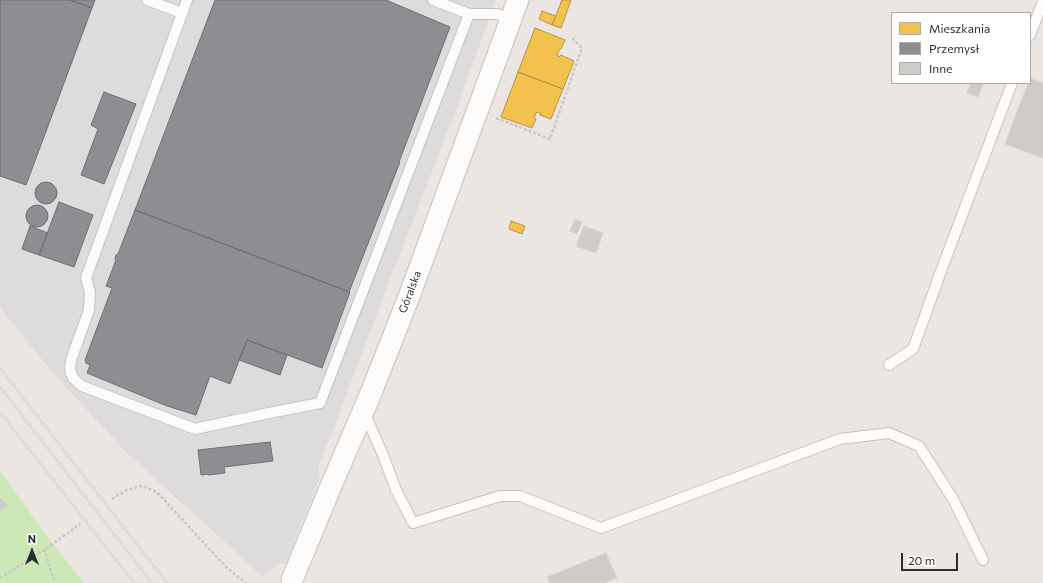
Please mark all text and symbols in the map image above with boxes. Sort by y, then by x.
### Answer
legend [891,12,1031,84]
text: Mieszkania [929,21,990,35]
text: Przemysł [929,41,979,55]
text: Inne [929,61,952,75]
street label: Góralska [396,269,424,315]
north arrow [12,531,52,571]
text: N [28,532,36,545]
scale bar [903,545,960,571]
text: 20 m [908,553,935,567]

